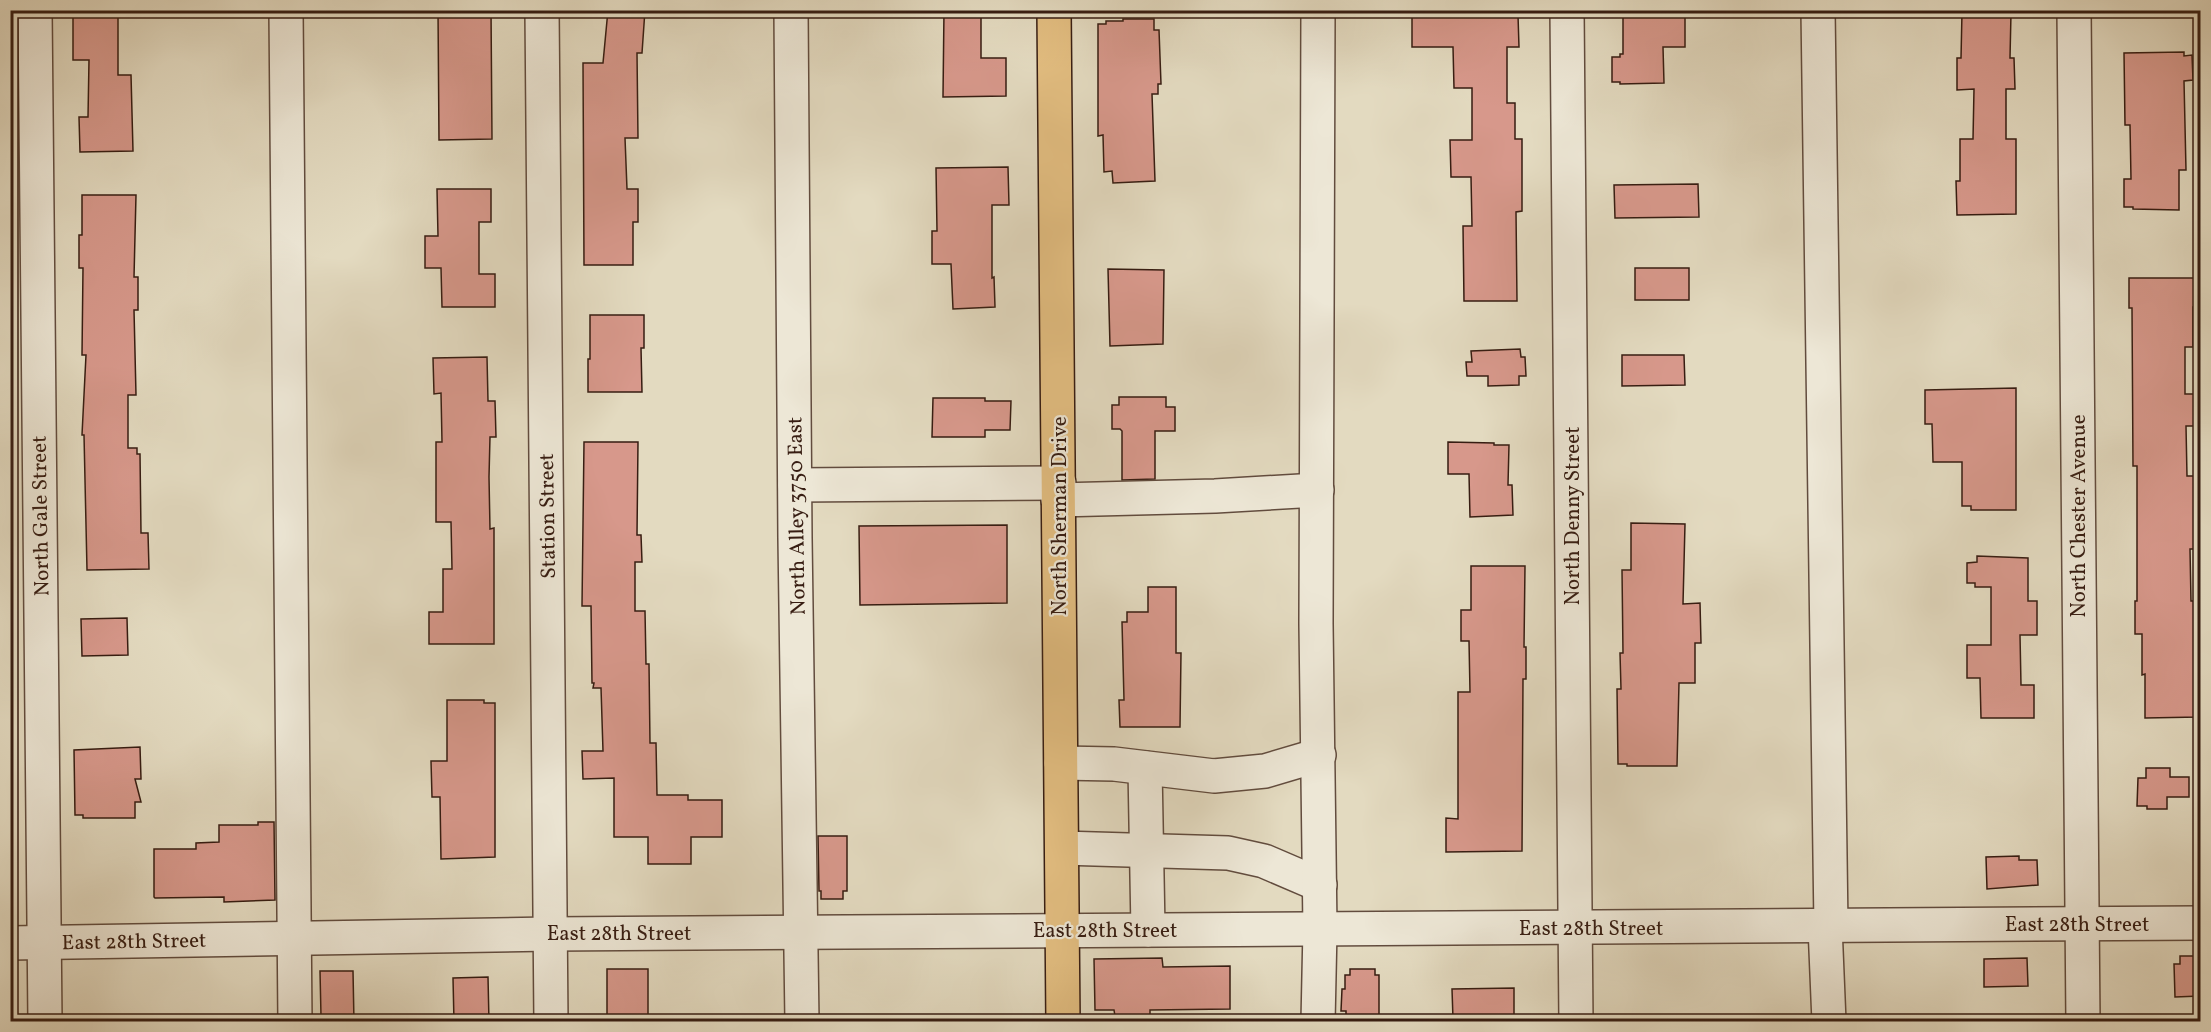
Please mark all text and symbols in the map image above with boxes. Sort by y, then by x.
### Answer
street label: North Chester Avenue [2065,414,2094,618]
street label: North Alley 3750 East [781,416,814,615]
street label: North Sherman Drive [1046,416,1075,616]
street label: North Denny Street [1559,426,1588,606]
street label: North Gale Street [26,435,57,597]
street label: Station Street [533,453,564,579]
street label: East 28th Street [2005,911,2149,940]
street label: East 28th Street [1519,915,1663,944]
street label: East 28th Street [1033,917,1177,946]
street label: East 28th Street [547,920,691,949]
street label: East 28th Street [61,927,207,958]

